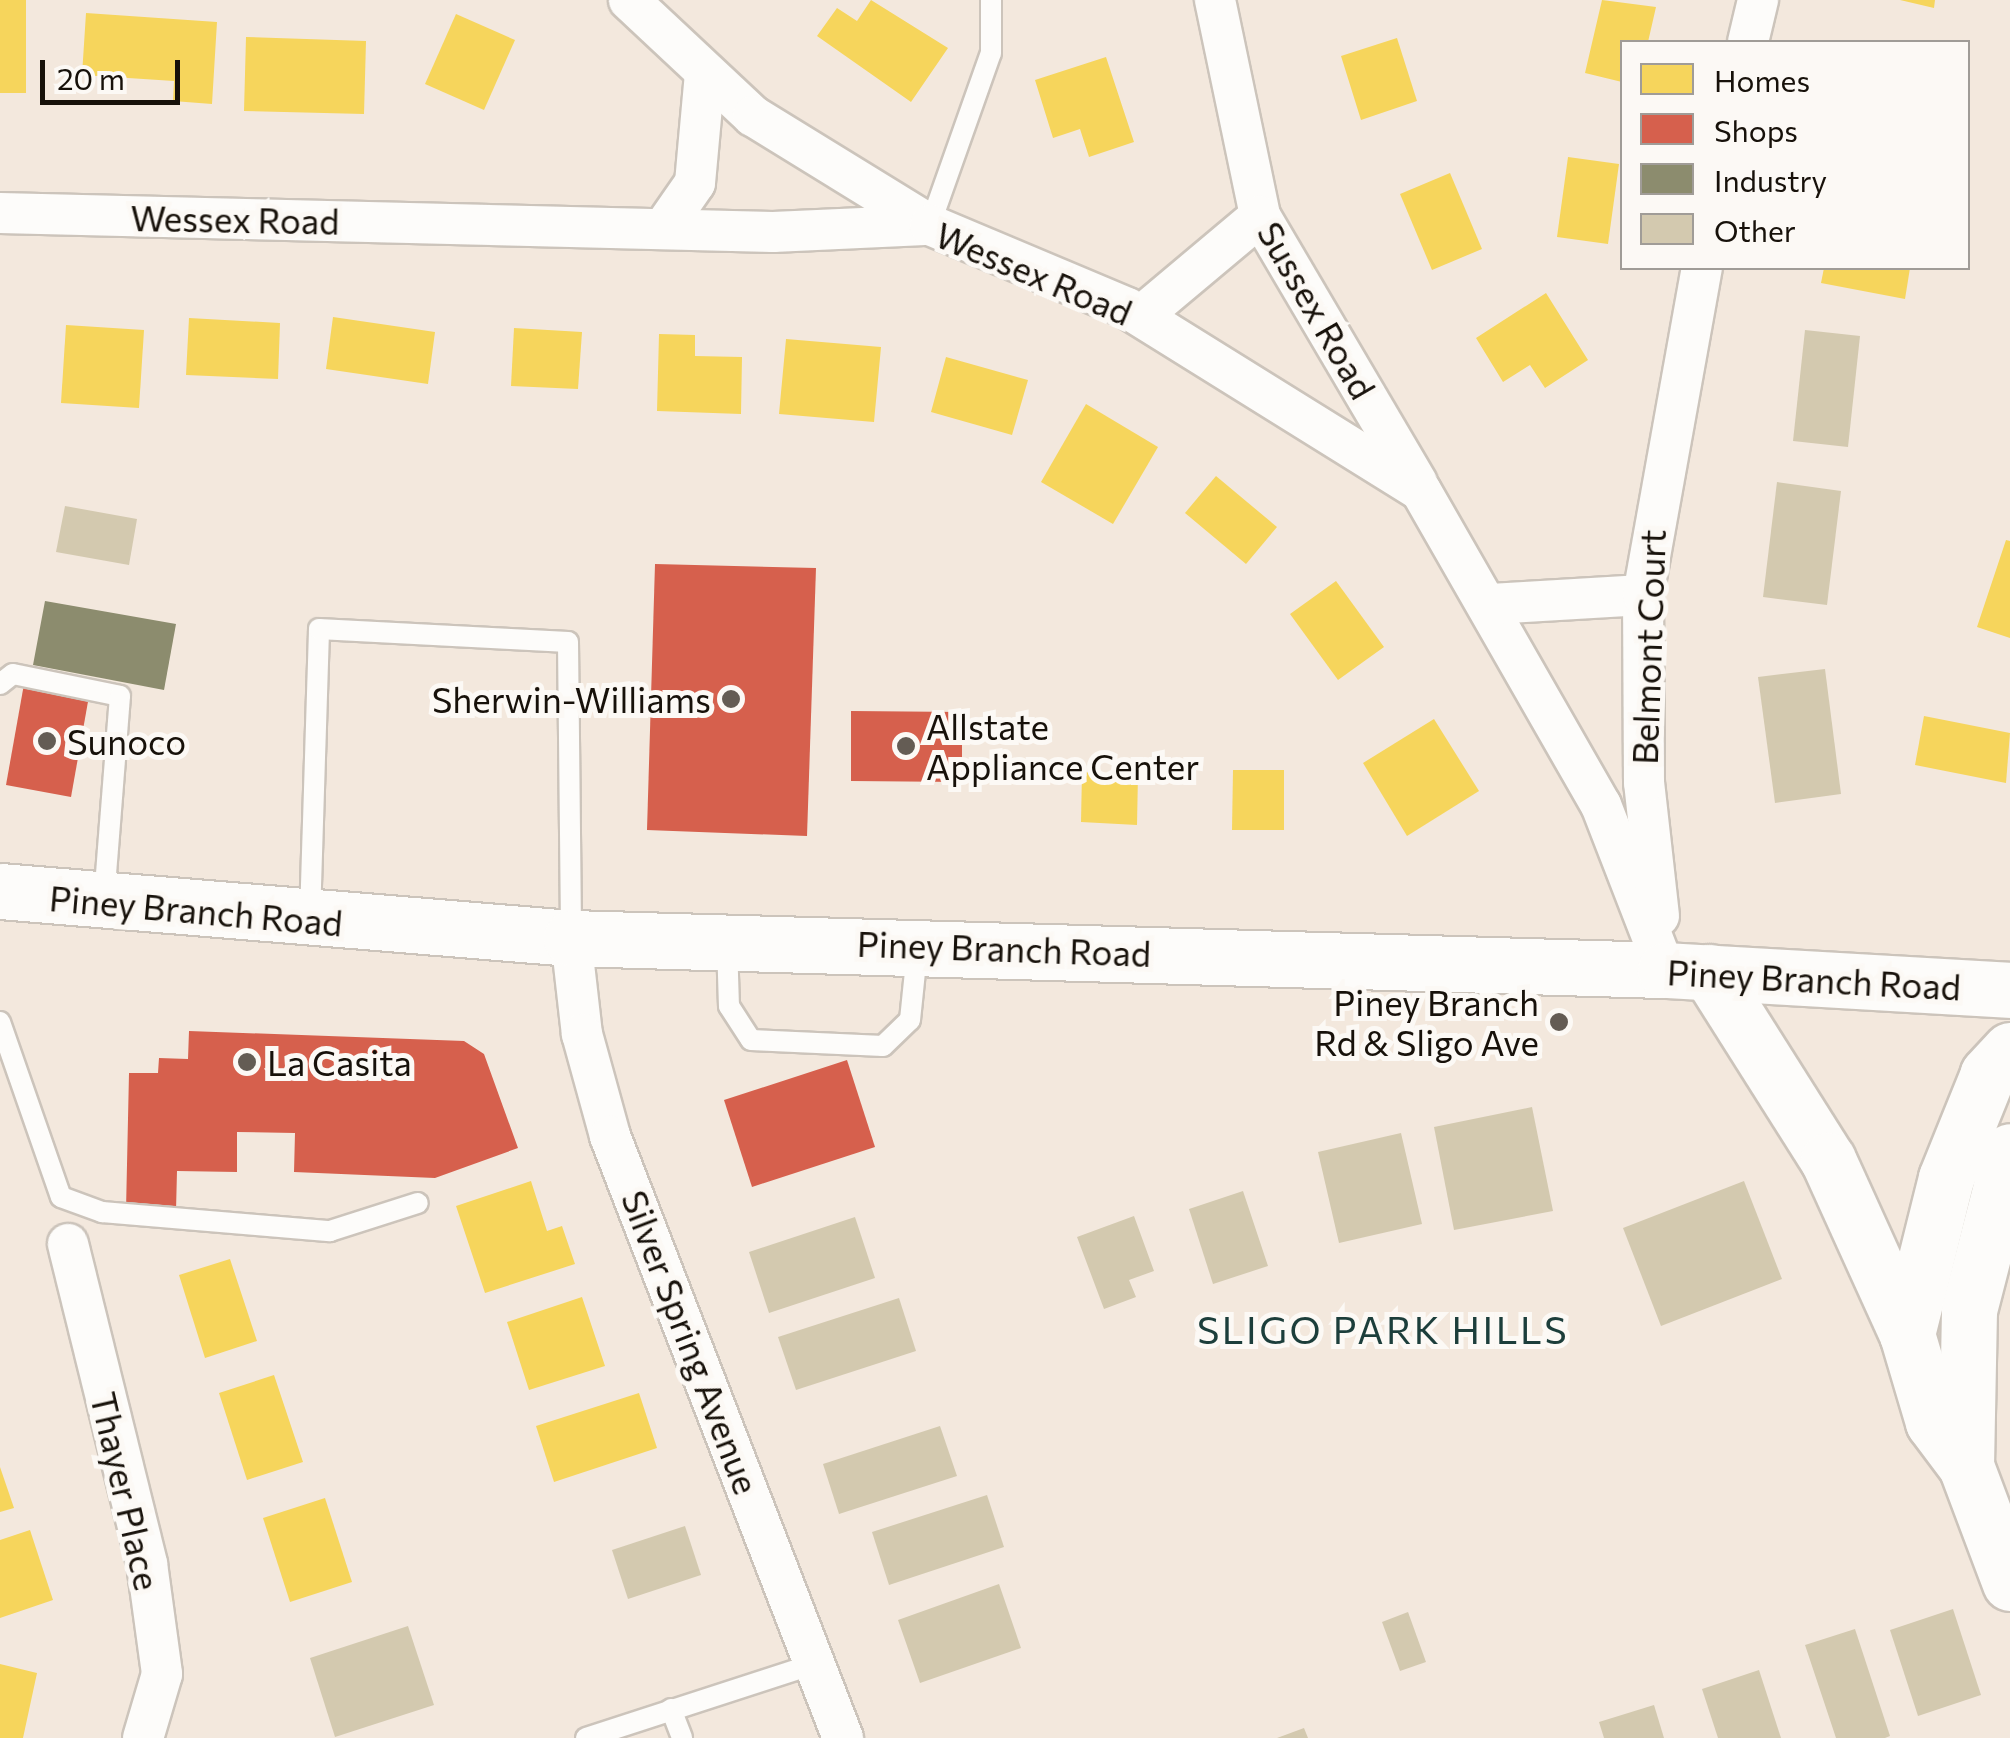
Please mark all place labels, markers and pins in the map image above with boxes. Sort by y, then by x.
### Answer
place label: Sherwin-Williams [432,678,711,720]
marker: Sherwin-Williams [720,688,742,710]
place label: Allstate Appliance Center [926,705,1199,787]
place label: Sunoco [67,720,186,762]
marker: Sunoco [36,730,58,752]
marker: Allstate Appliance Center [895,735,917,757]
place label: Piney Branch Rd & Sligo Ave [1314,981,1539,1063]
marker: Piney Branch Rd & Sligo Ave [1548,1011,1570,1033]
place label: La Casita [267,1041,412,1083]
marker: La Casita [236,1051,258,1073]

